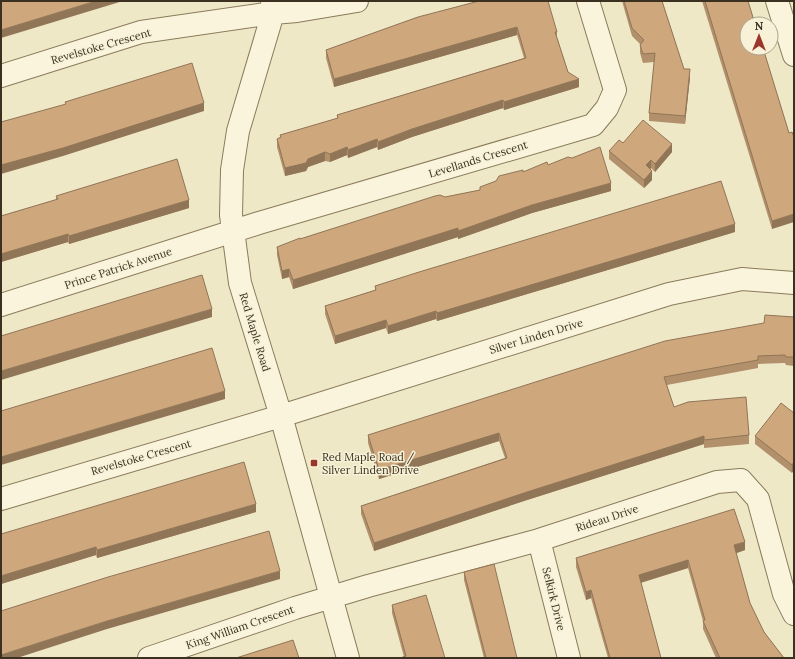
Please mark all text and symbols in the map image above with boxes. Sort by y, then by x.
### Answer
north arrow [739,16,779,56]
text: N [755,19,764,33]
street label: Revelstoke Crescent [49,25,153,67]
street label: Levellands Crescent [427,137,530,181]
street label: Prince Patrick Avenue [63,244,174,292]
street label: Red Maple Road [236,291,274,374]
street label: Silver Linden Drive [488,315,584,357]
street label: Revelstoke Crescent [89,436,193,478]
place label: Red Maple Road / Silver Linden Drive [322,450,419,477]
marker: Red Maple Road / Silver Linden Drive [309,458,319,468]
street label: Rideau Drive [574,501,640,535]
street label: Selkirk Drive [539,566,569,632]
street label: King William Crescent [184,602,297,652]

